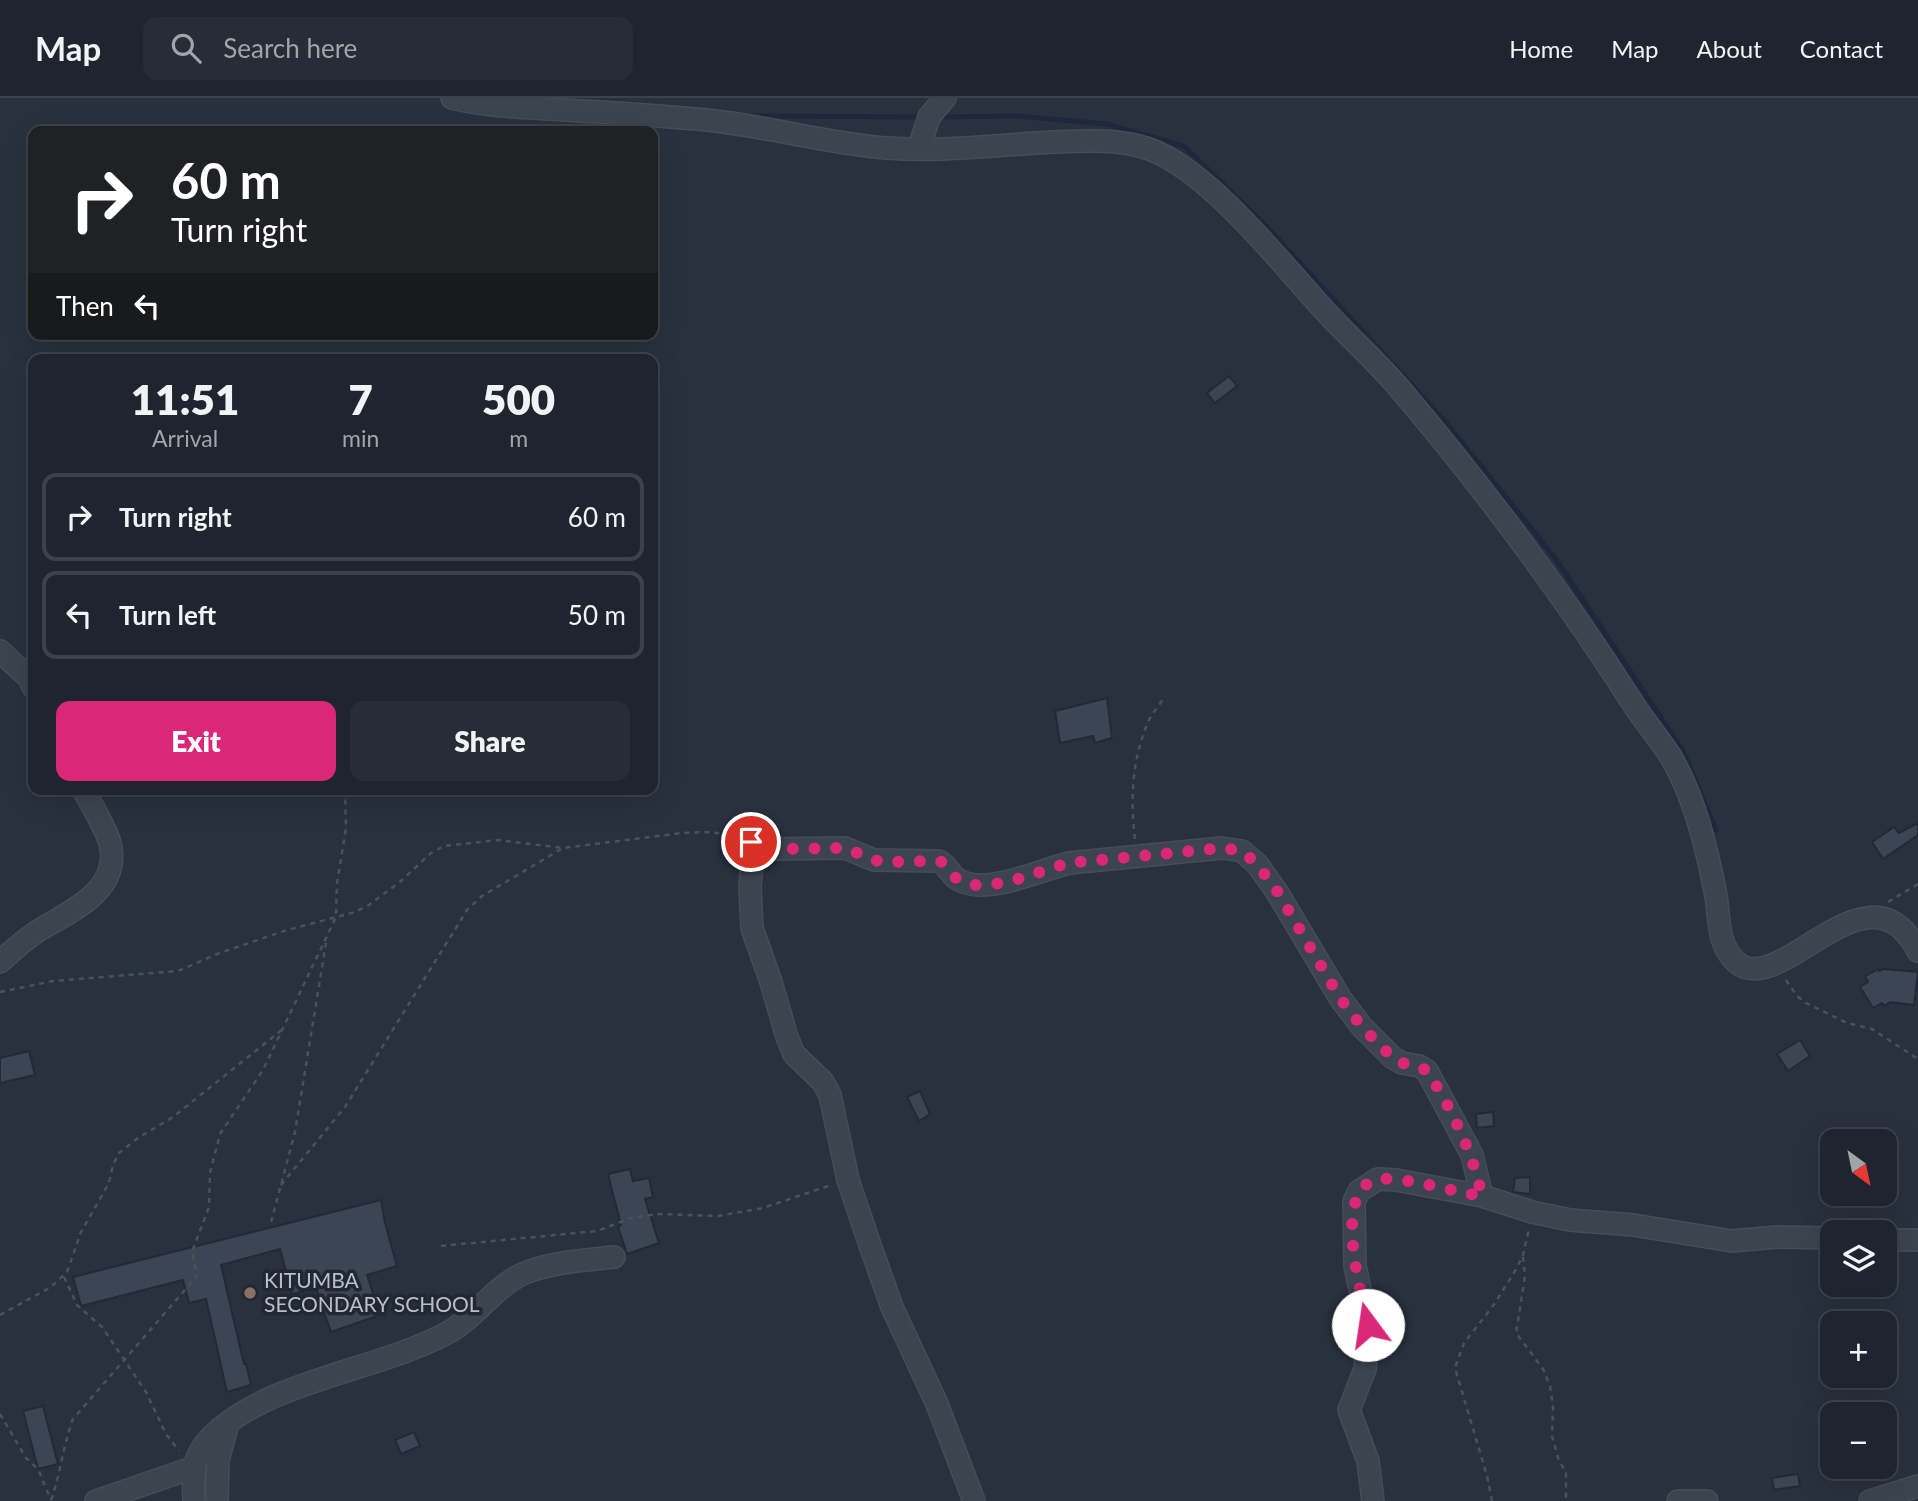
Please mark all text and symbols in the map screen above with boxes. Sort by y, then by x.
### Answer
search box [143,17,633,80]
text: Map [35,28,101,68]
icon: search [167,29,205,67]
text: Search here [223,32,357,64]
text: Home [1509,34,1573,63]
text: Map [1611,34,1659,63]
text: About [1697,34,1762,63]
text: Contact [1800,34,1883,63]
text: 60 m [171,151,281,209]
icon: right [56,154,147,245]
text: Turn right [171,210,307,249]
icon: left [128,287,166,325]
text: Then [56,290,114,322]
text: 11:51 [131,374,239,424]
text: 7 [349,374,373,424]
text: 500 [482,374,555,424]
text: Arrival [152,424,218,452]
text: min [342,424,379,452]
text: m [509,424,528,452]
icon: right [60,498,98,536]
text: Turn right [119,501,232,533]
text: 60 m [568,501,626,533]
icon: left [60,596,98,634]
text: Turn left [119,599,216,631]
text: 50 m [568,599,626,631]
button: Exit [56,701,336,781]
button: Share [350,701,630,781]
pin [721,812,781,872]
icon: arrive [732,823,770,861]
north arrow [1820,1129,1897,1206]
map controls [1820,1129,1897,1479]
button: layers [1820,1220,1897,1297]
place label: KITUMBA SECONDARY SCHOOL [264,1267,480,1316]
marker: KITUMBA SECONDARY SCHOOL [242,1285,258,1301]
position arrow [1331,1288,1405,1362]
button: + [1820,1311,1897,1388]
button: − [1820,1402,1897,1479]

